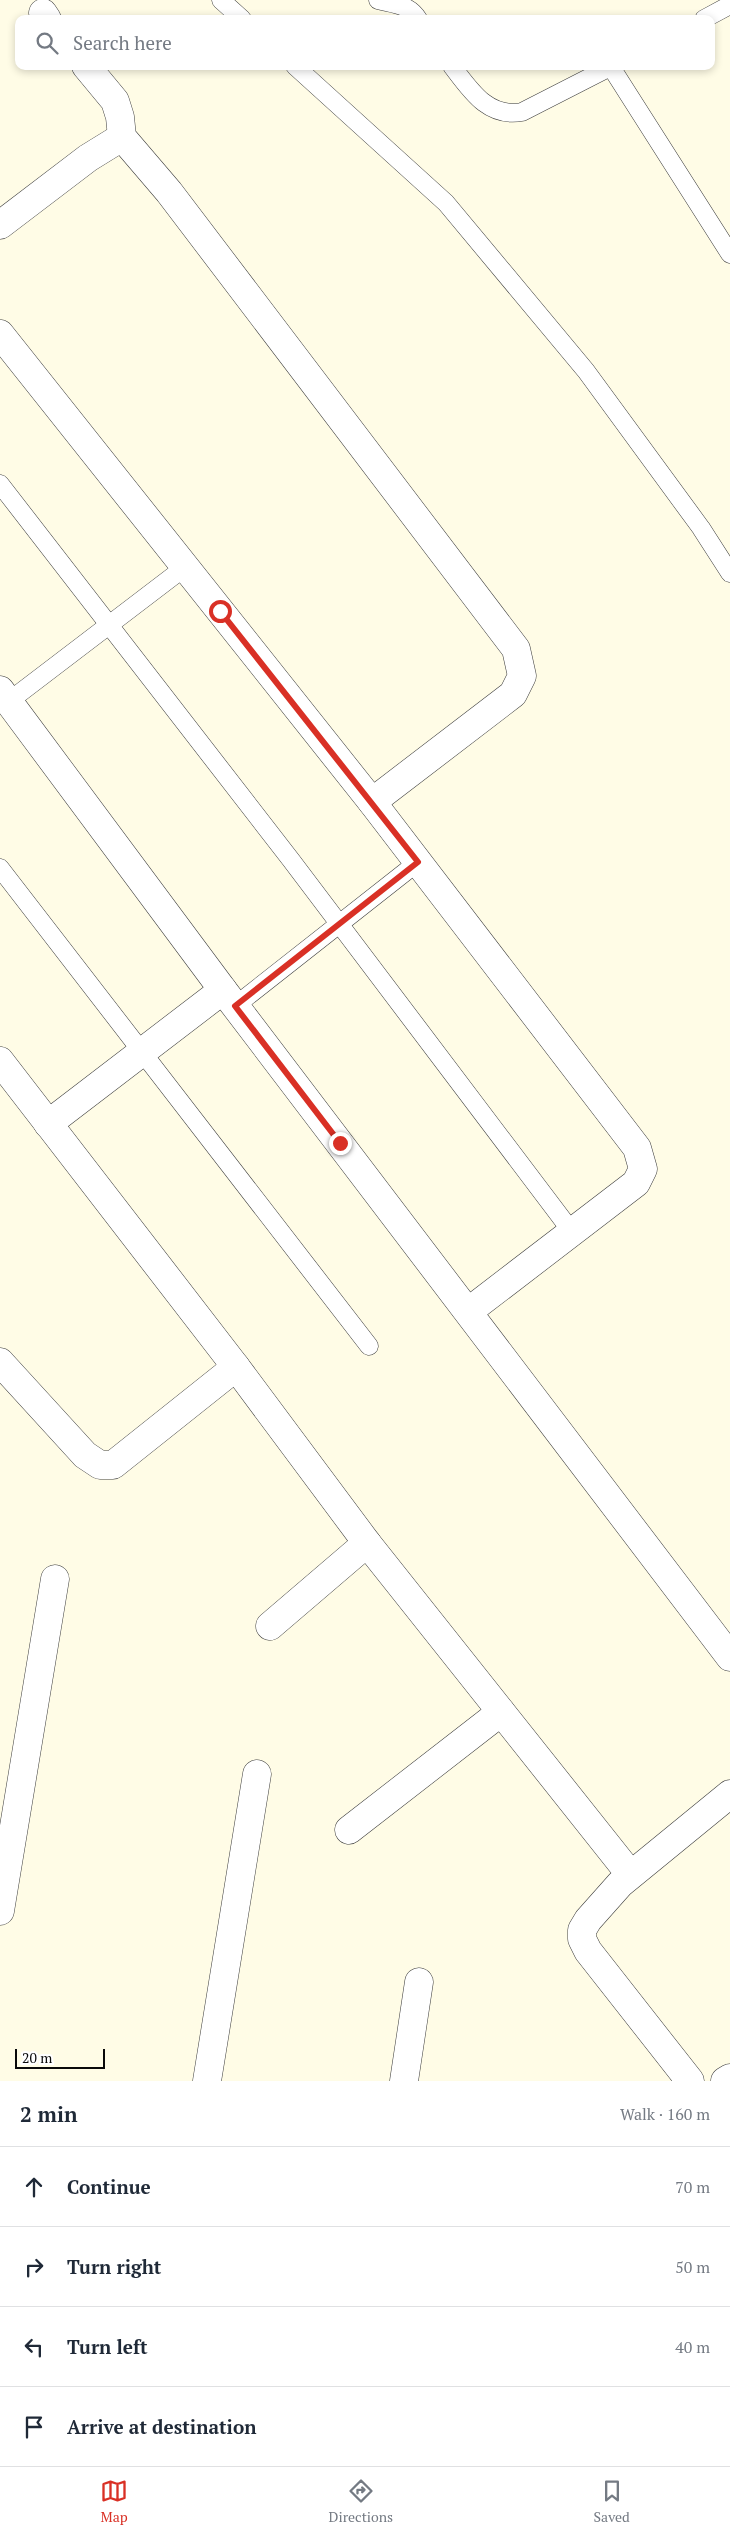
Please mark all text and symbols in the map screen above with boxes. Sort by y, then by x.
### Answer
search box [15,15,715,70]
icon: search [33,29,61,57]
text: Search here [73,30,172,55]
route start [209,600,232,623]
route end [329,1132,352,1155]
scale bar [15,2046,105,2069]
text: 20 m [22,2048,52,2067]
text: 2 min [20,2100,77,2128]
text: Walk · 160 m [620,2103,710,2125]
icon: ahead [20,2173,48,2201]
text: Continue [67,2174,151,2199]
text: 70 m [675,2176,710,2198]
icon: right [20,2253,48,2281]
text: Turn right [67,2254,161,2279]
text: 50 m [675,2256,710,2278]
icon: left [20,2333,48,2361]
text: Turn left [67,2334,148,2359]
text: 40 m [675,2336,710,2358]
icon: arrive [20,2413,48,2441]
text: Arrive at destination [67,2414,256,2439]
tab: Map [100,2477,128,2526]
tab: Directions [329,2477,393,2526]
tab: Saved [594,2477,630,2526]

